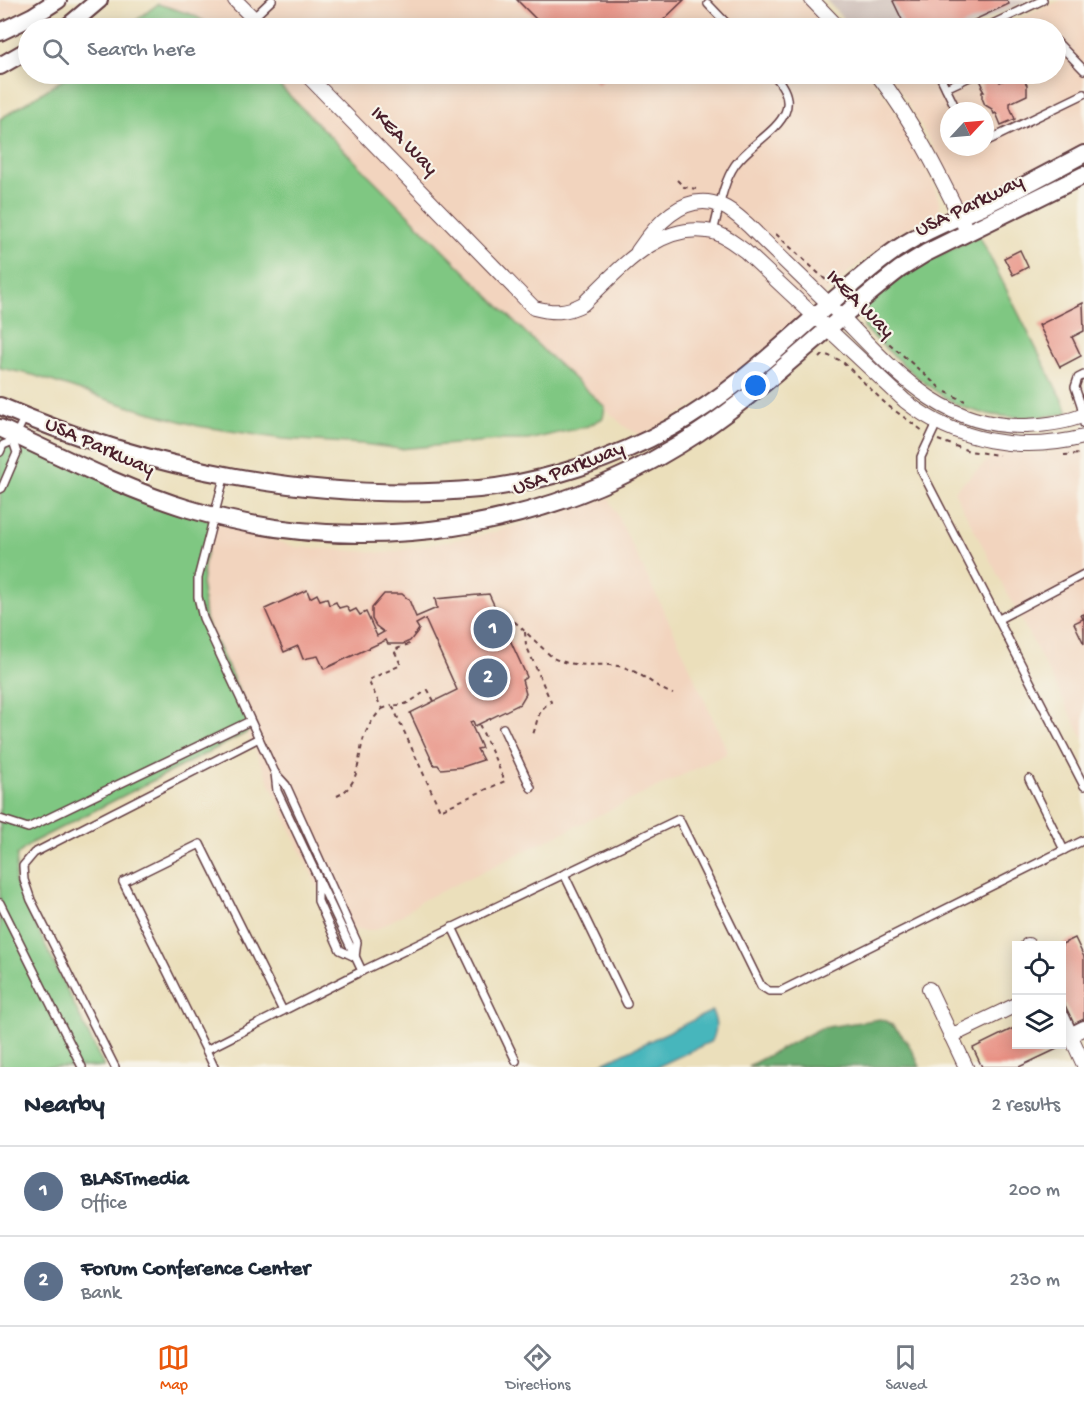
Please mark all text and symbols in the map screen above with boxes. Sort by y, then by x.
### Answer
search box [18,18,1066,84]
icon: search [39,35,72,68]
text: Search here [87,38,195,64]
street label: IKEA Way [364,102,442,182]
north arrow [940,102,994,156]
street label: USA Parkway [912,170,1028,244]
street label: IKEA Way [819,265,899,345]
your location [741,371,770,400]
street label: USA Parkway [40,413,158,483]
street label: USA Parkway [510,437,628,503]
pin: 1 [474,606,512,652]
pin: 2 [468,656,508,700]
map controls [1012,941,1066,1049]
button: locate [1012,941,1066,995]
button: layers [1012,995,1066,1049]
text: Nearby [24,1091,105,1122]
text: 2 results [991,1095,1060,1118]
text: BLASTmedia [81,1167,189,1193]
text: 1 [39,1180,48,1203]
text: 200 m [1009,1180,1060,1203]
text: Office [81,1193,127,1216]
text: Forum Conference Center [81,1257,310,1283]
text: 2 [39,1270,48,1293]
text: 230 m [1010,1270,1060,1293]
text: Bank [81,1283,121,1306]
tab: Map [157,1341,190,1396]
tab: Directions [505,1341,571,1396]
tab: Saved [885,1341,926,1396]

